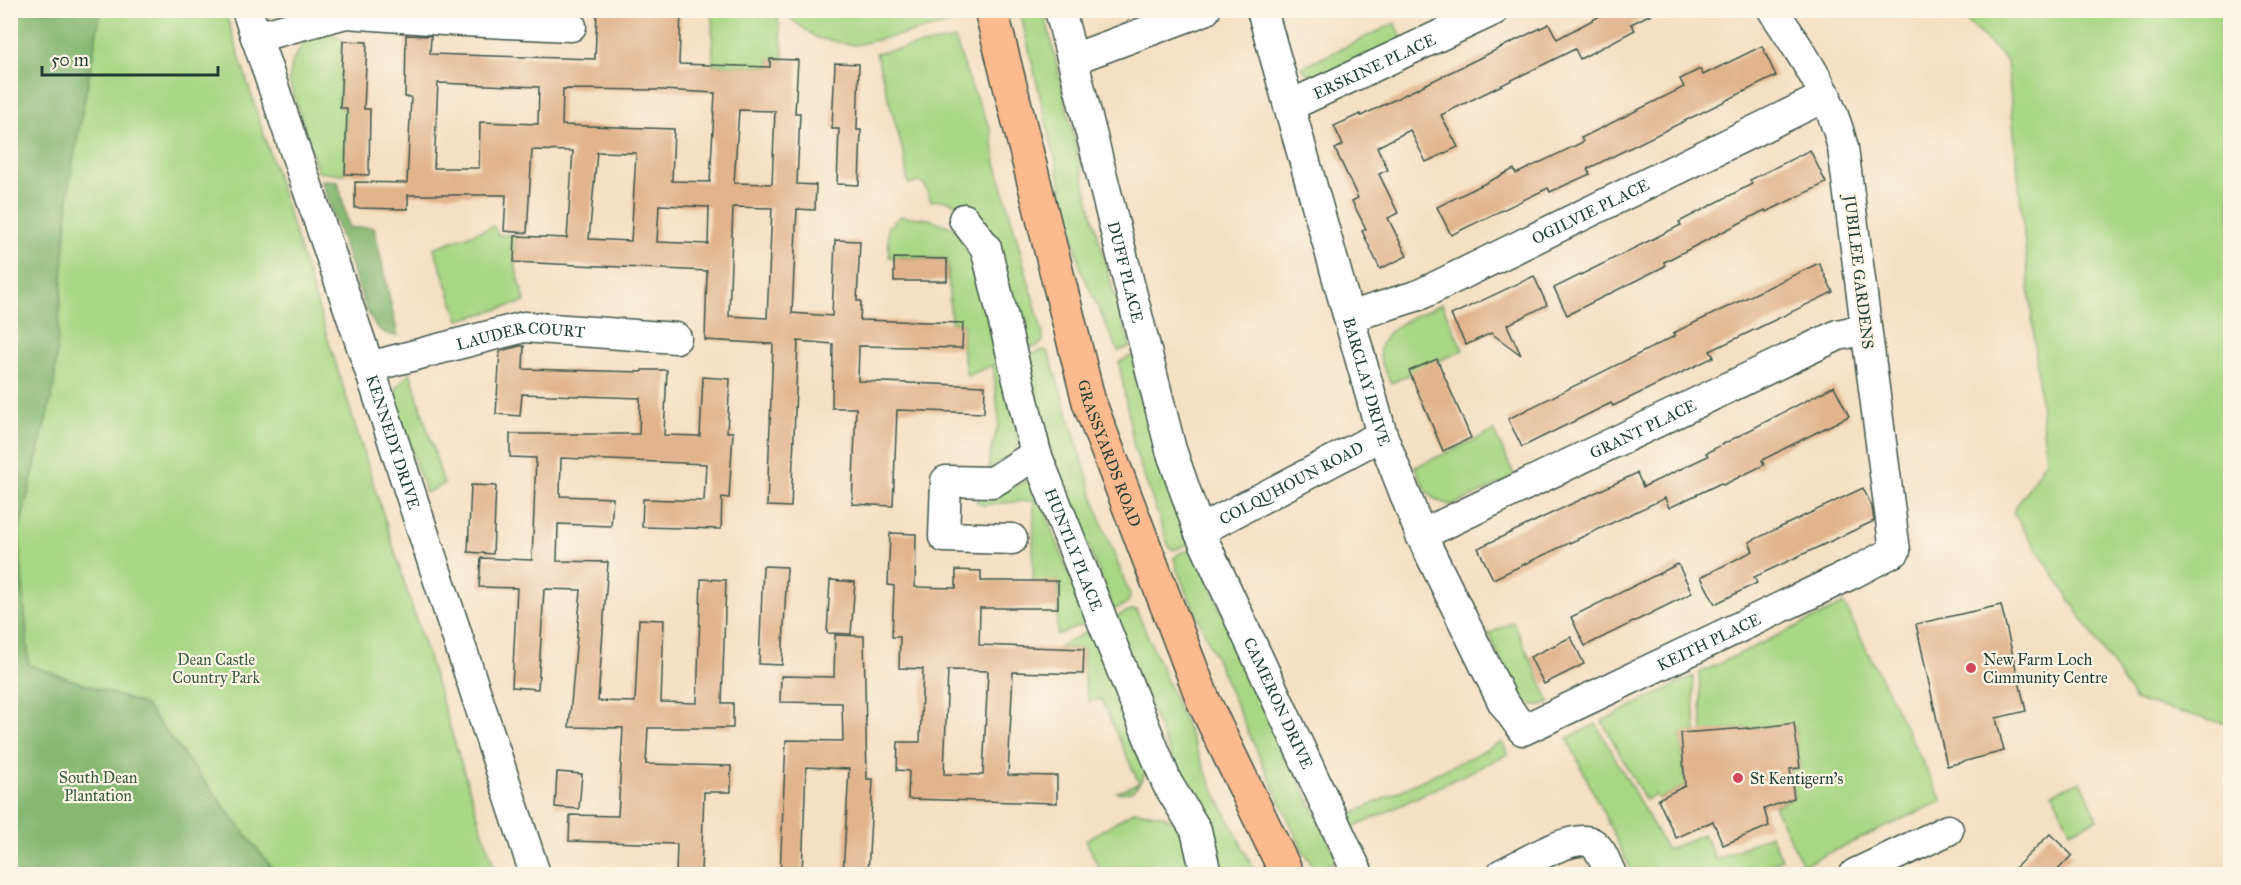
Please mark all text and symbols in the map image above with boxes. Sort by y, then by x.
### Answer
street label: ERSKINE PLACE [1310,29,1438,103]
scale bar [42,39,218,77]
text: 50 m [51,49,89,71]
street label: OGILVIE PLACE [1528,175,1652,248]
street label: JUBILEE GARDENS [1839,192,1878,350]
street label: DUFF PLACE [1104,219,1148,324]
street label: BARCLAY DRIVE [1340,315,1395,448]
street label: LAUDER COURT [454,317,586,354]
street label: KENNEDY DRIVE [363,372,424,512]
street label: GRASSYARDS ROAD [1074,377,1145,529]
street label: GRANT PLACE [1586,395,1699,462]
street label: COLQUHOUN ROAD [1216,437,1366,528]
street label: HUNTLY PLACE [1041,485,1107,613]
street label: KEITH PLACE [1654,609,1763,674]
street label: CAMERON DRIVE [1240,634,1317,772]
park label: Dean Castle Country Park [172,650,260,687]
place label: New Farm Loch Cimmunity Centre [1983,650,2108,687]
marker: New Farm Loch Cimmunity Centre [1964,661,1978,675]
park label: South Dean Plantation [59,768,138,805]
place label: St Kentigern's [1750,769,1843,789]
marker: St Kentigern's [1731,771,1745,785]

